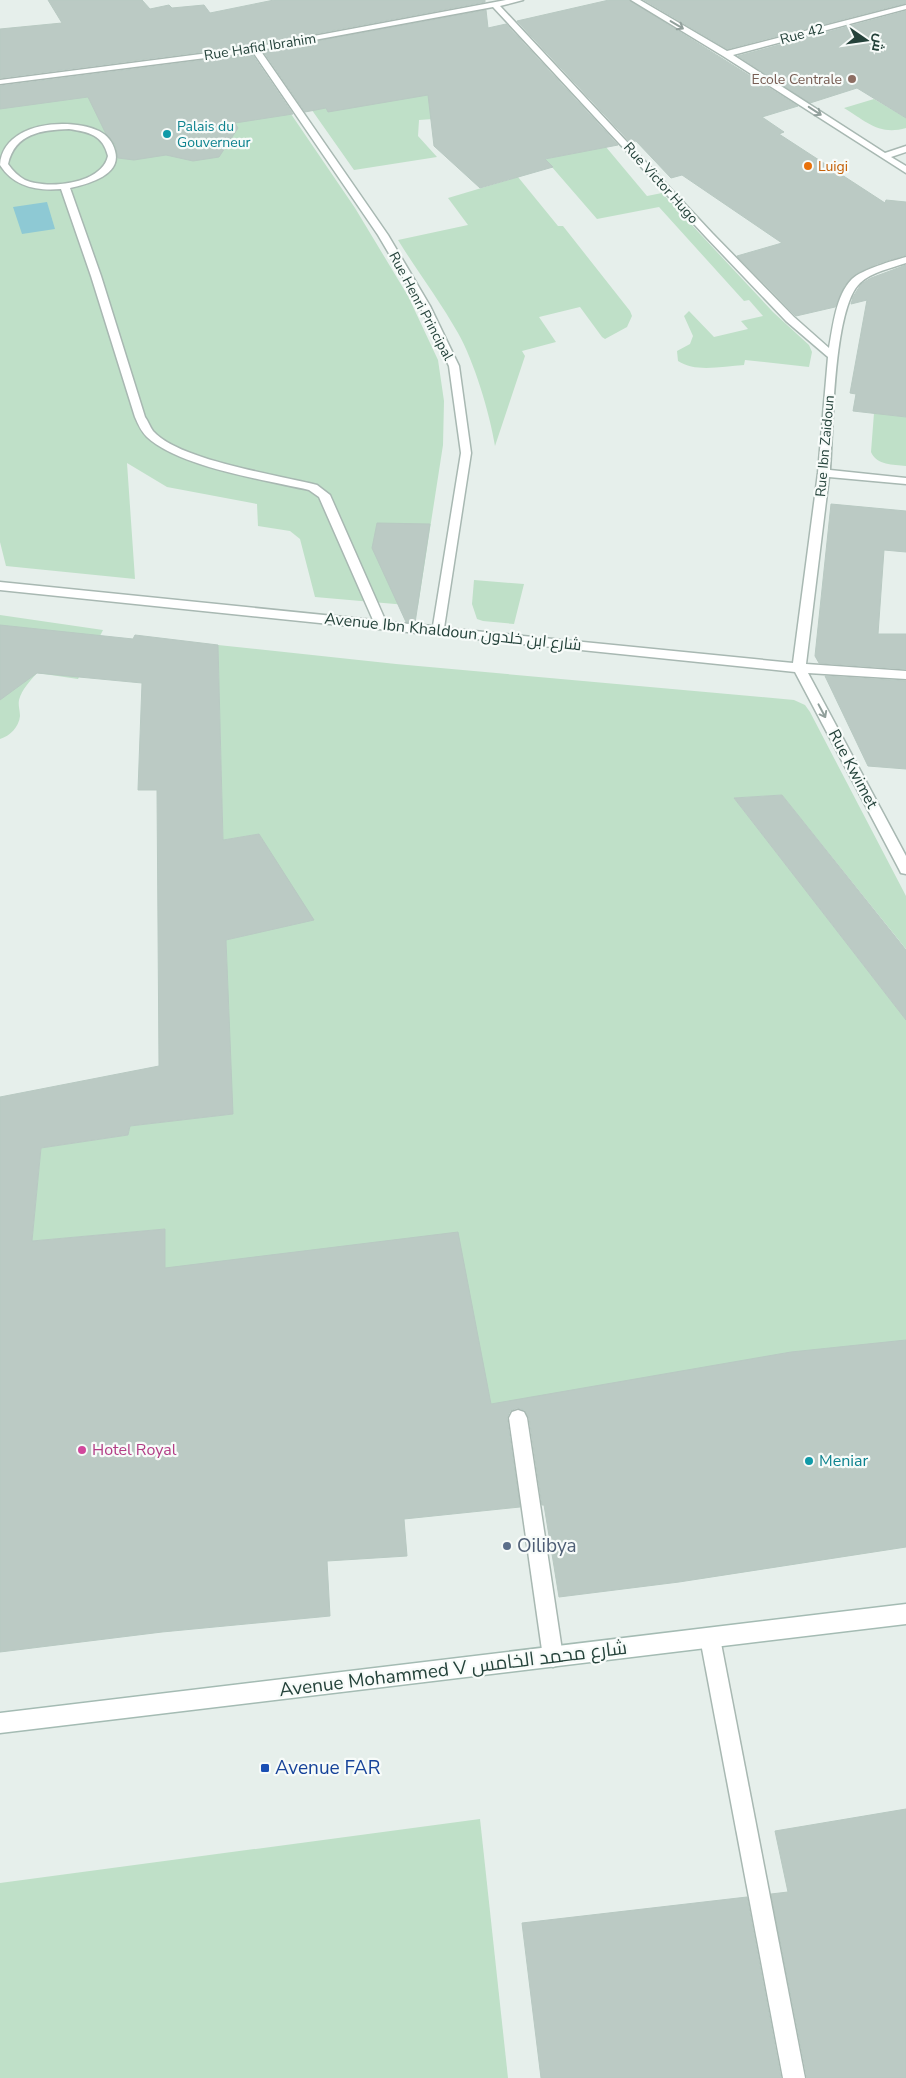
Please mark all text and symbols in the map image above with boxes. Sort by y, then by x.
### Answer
north arrow [841,15,891,65]
street label: Rue 42 [778,19,826,49]
one-way arrow [670,20,684,30]
street label: Rue Hafid Ibrahim [203,29,317,65]
text: ش [867,32,889,54]
place label: Ecole Centrale [752,70,842,89]
marker: Ecole Centrale [846,73,858,85]
one-way arrow [808,106,822,116]
place label: Palais du Gouverneur [177,117,251,152]
marker: Palais du Gouverneur [161,128,173,140]
street label: Rue Victor Hugo [619,138,703,228]
place label: Luigi [818,157,848,176]
marker: Luigi [802,160,814,172]
street label: Rue Henri Principal [384,248,458,364]
street label: Rue Ibn Zaidoun [811,394,839,498]
street label: Avenue Ibn Khaldoun شارع ابن خلدون [323,608,583,656]
one-way arrow [818,703,827,718]
street label: Rue Kwimet [823,725,883,813]
place label: Hotel Royal [92,1439,177,1461]
marker: Hotel Royal [76,1444,88,1456]
place label: Meniar [819,1450,868,1472]
marker: Meniar [803,1455,815,1467]
place label: Oilibya [517,1533,577,1559]
marker: Oilibya [501,1540,513,1552]
street label: Avenue Mohammed V شارع محمد الخامس [278,1635,628,1703]
place label: Avenue FAR [275,1755,381,1781]
marker: Avenue FAR [259,1762,271,1774]

